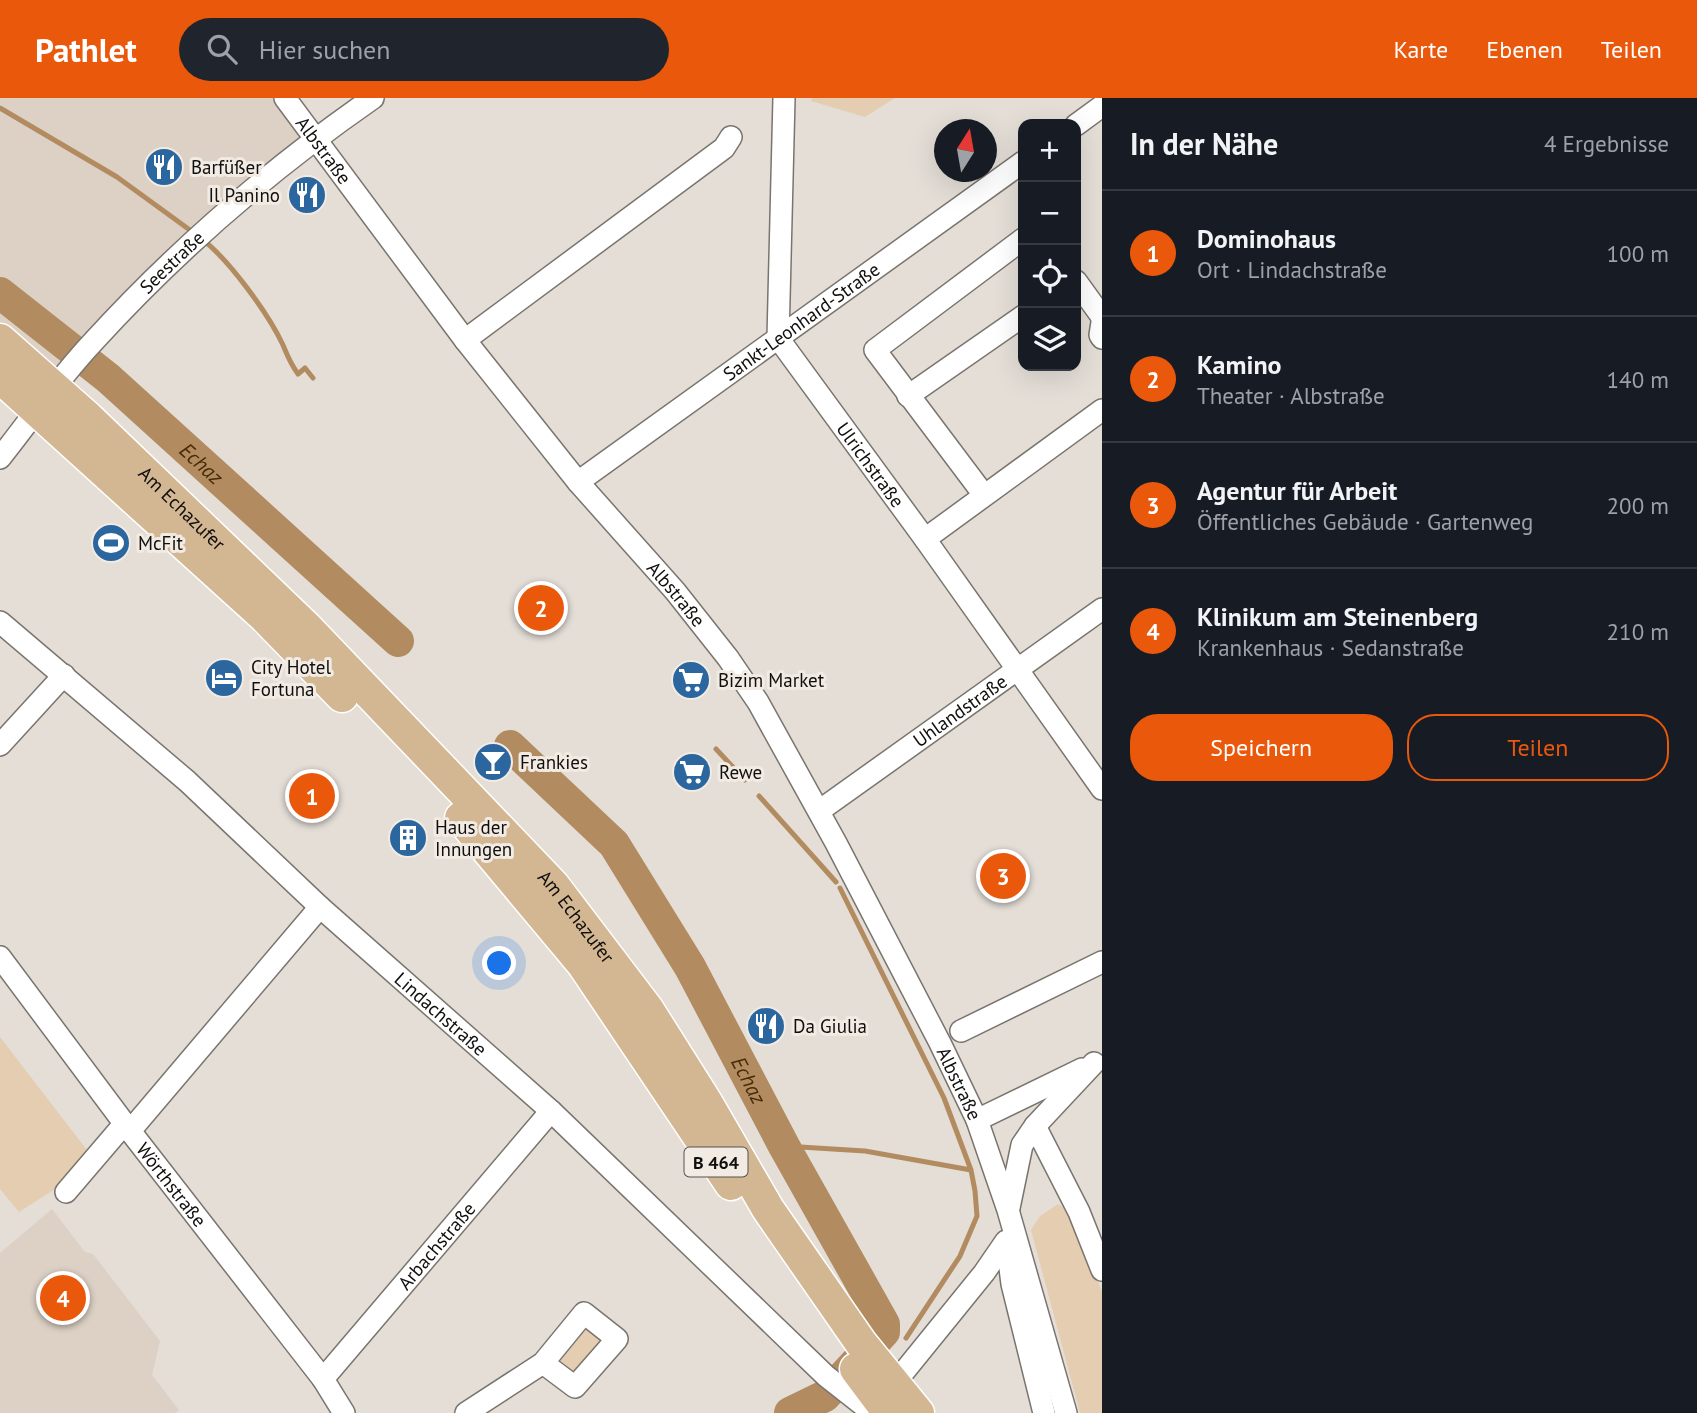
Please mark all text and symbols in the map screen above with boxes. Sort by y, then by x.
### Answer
search box [179,18,669,81]
text: Pathlet [35,28,137,71]
icon: search [203,30,241,68]
text: Hier suchen [259,33,391,66]
text: Karte [1394,34,1448,65]
text: Ebenen [1486,34,1563,65]
text: Teilen [1601,34,1662,65]
street label: Albstraße [291,112,357,189]
north arrow [934,119,997,182]
map controls [1018,119,1081,371]
button: + [1018,119,1081,182]
text: In der Nähe [1130,124,1278,163]
text: 4 Ergebnisse [1544,129,1669,158]
restaurant icon: Barfüßer [143,146,185,188]
place label: Barfüßer [191,155,262,179]
restaurant icon: Il Panino [286,174,328,216]
button: − [1018,182,1081,245]
place label: Il Panino [208,183,280,207]
text: Dominohaus [1197,222,1336,255]
street label: Seestraße [134,226,209,298]
text: 1 [1146,239,1160,268]
text: 100 m [1607,239,1669,268]
button: locate [1018,245,1081,308]
text: Ort · Lindachstraße [1197,255,1387,284]
street label: Sankt-Leonhard-Straße [718,257,884,386]
button: layers [1018,308,1081,371]
text: Kamino [1197,348,1282,381]
text: 2 [1146,365,1160,394]
text: 140 m [1607,365,1669,394]
text: Theater · Albstraße [1197,381,1385,410]
street label: Ulrichstraße [832,417,910,512]
water label: Echaz [174,436,230,490]
street label: Am Echazufer [134,461,231,556]
text: Agentur für Arbeit [1197,474,1397,507]
text: 3 [1146,491,1160,520]
text: 200 m [1607,491,1669,520]
text: Öffentliches Gebäude · Gartenweg [1197,507,1533,536]
sports icon: McFit [90,522,132,564]
place label: McFit [138,531,184,555]
street label: Albstraße [642,556,711,631]
pin: 2 [518,582,564,634]
text: Klinikum am Steinenberg [1197,600,1478,633]
text: 4 [1146,617,1160,646]
text: 210 m [1607,617,1669,646]
text: Krankenhaus · Sedanstraße [1197,633,1464,662]
place label: City Hotel Fortuna [251,655,331,701]
hotel icon: City Hotel Fortuna [203,657,245,699]
supermarket icon: Bizim Market [670,659,712,701]
place label: Bizim Market [718,668,825,692]
street label: Uhlandstraße [908,669,1011,752]
button: Speichern [1130,714,1393,781]
button: Teilen [1407,714,1669,781]
bar icon: Frankies [472,741,514,783]
place label: Frankies [520,750,588,774]
supermarket icon: Rewe [671,751,713,793]
place label: Rewe [719,760,762,784]
pin: 1 [289,770,335,822]
place label: Haus der Innungen [435,815,512,861]
building icon: Haus der Innungen [387,817,429,859]
pin: 3 [980,850,1026,902]
street label: Am Echazufer [533,865,620,968]
your location [482,946,516,980]
street label: Lindachstraße [390,967,492,1061]
restaurant icon: Da Giulia [745,1005,787,1047]
place label: Da Giulia [793,1014,867,1038]
street label: Albstraße [932,1043,987,1124]
water label: Echaz [726,1052,773,1109]
street label: Wörthstraße [131,1138,212,1231]
road number: B 464 [684,1148,748,1176]
street label: Arbachstraße [392,1197,480,1294]
pin: 4 [40,1272,86,1324]

